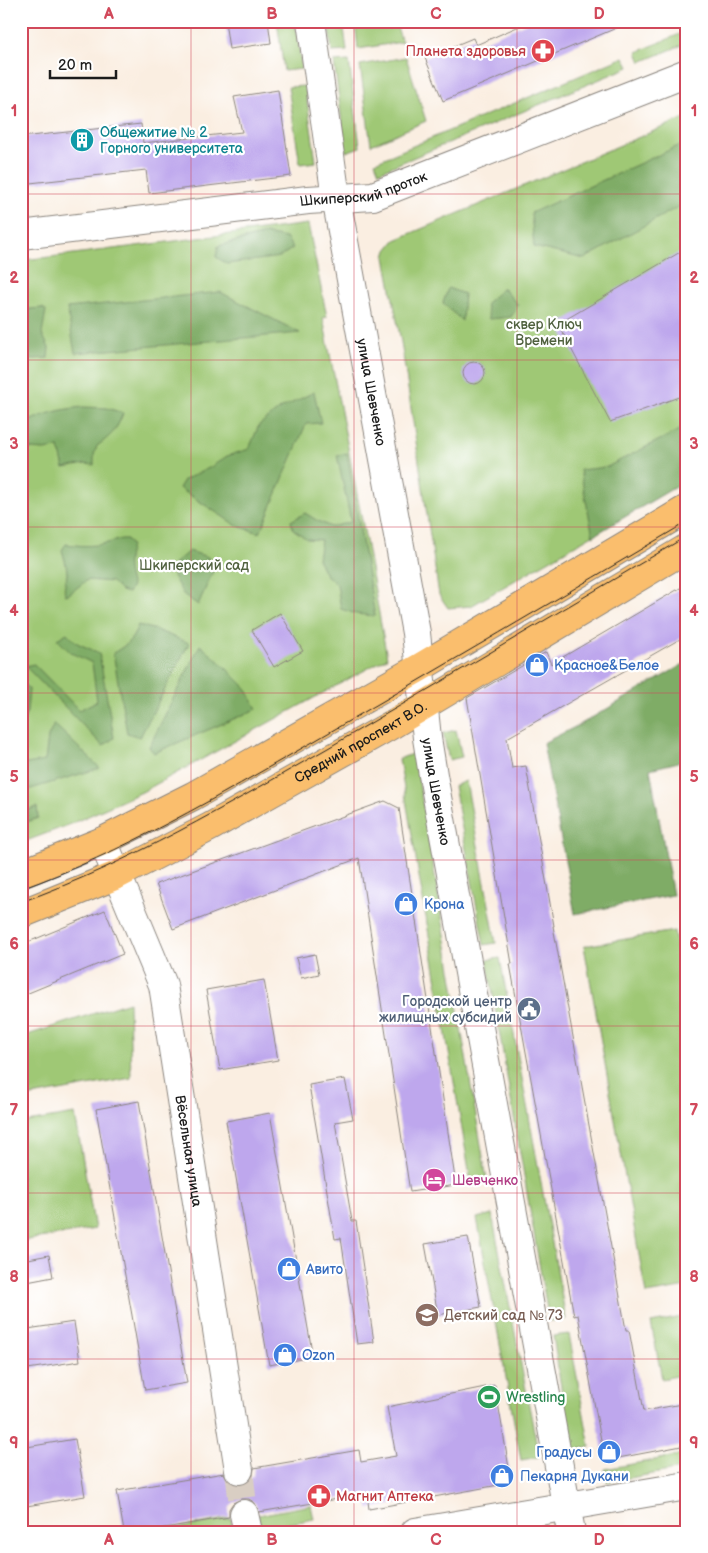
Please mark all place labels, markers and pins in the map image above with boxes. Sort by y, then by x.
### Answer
pharmacy icon: Планета здоровья [530,38,556,64]
place label: Планета здоровья [406,43,526,60]
place label: Общежитие № 2 Горного университета [100,124,244,157]
building icon: Общежитие № 2 Горного университета [69,127,95,153]
shop icon: Красное&Белое [524,652,550,678]
place label: Красное&Белое [554,657,659,674]
shop icon: Крона [393,891,419,917]
place label: Крона [424,896,465,913]
place label: Городской центр жилищных субсидий [379,993,512,1026]
public building icon: Городской центр жилищных субсидий [516,996,542,1022]
hotel icon: Шевченко [421,1167,447,1193]
place label: Шевченко [452,1172,518,1189]
shop icon: Авито [276,1256,302,1282]
place label: Авито [305,1261,343,1278]
school or university icon: Детский сад № 73 [414,1302,440,1328]
place label: Детский сад № 73 [444,1307,563,1324]
shop icon: Ozon [272,1342,298,1368]
place label: Ozon [302,1347,335,1364]
sports icon: Wrestling [476,1384,502,1410]
place label: Wrestling [506,1389,565,1406]
shop icon: Градусы [596,1439,622,1465]
place label: Градусы [536,1444,592,1461]
shop icon: Пекарня Дукани [489,1463,515,1489]
place label: Пекарня Дукани [520,1468,629,1485]
pharmacy icon: Магнит Аптека [306,1483,332,1509]
place label: Магнит Аптека [336,1488,435,1505]

